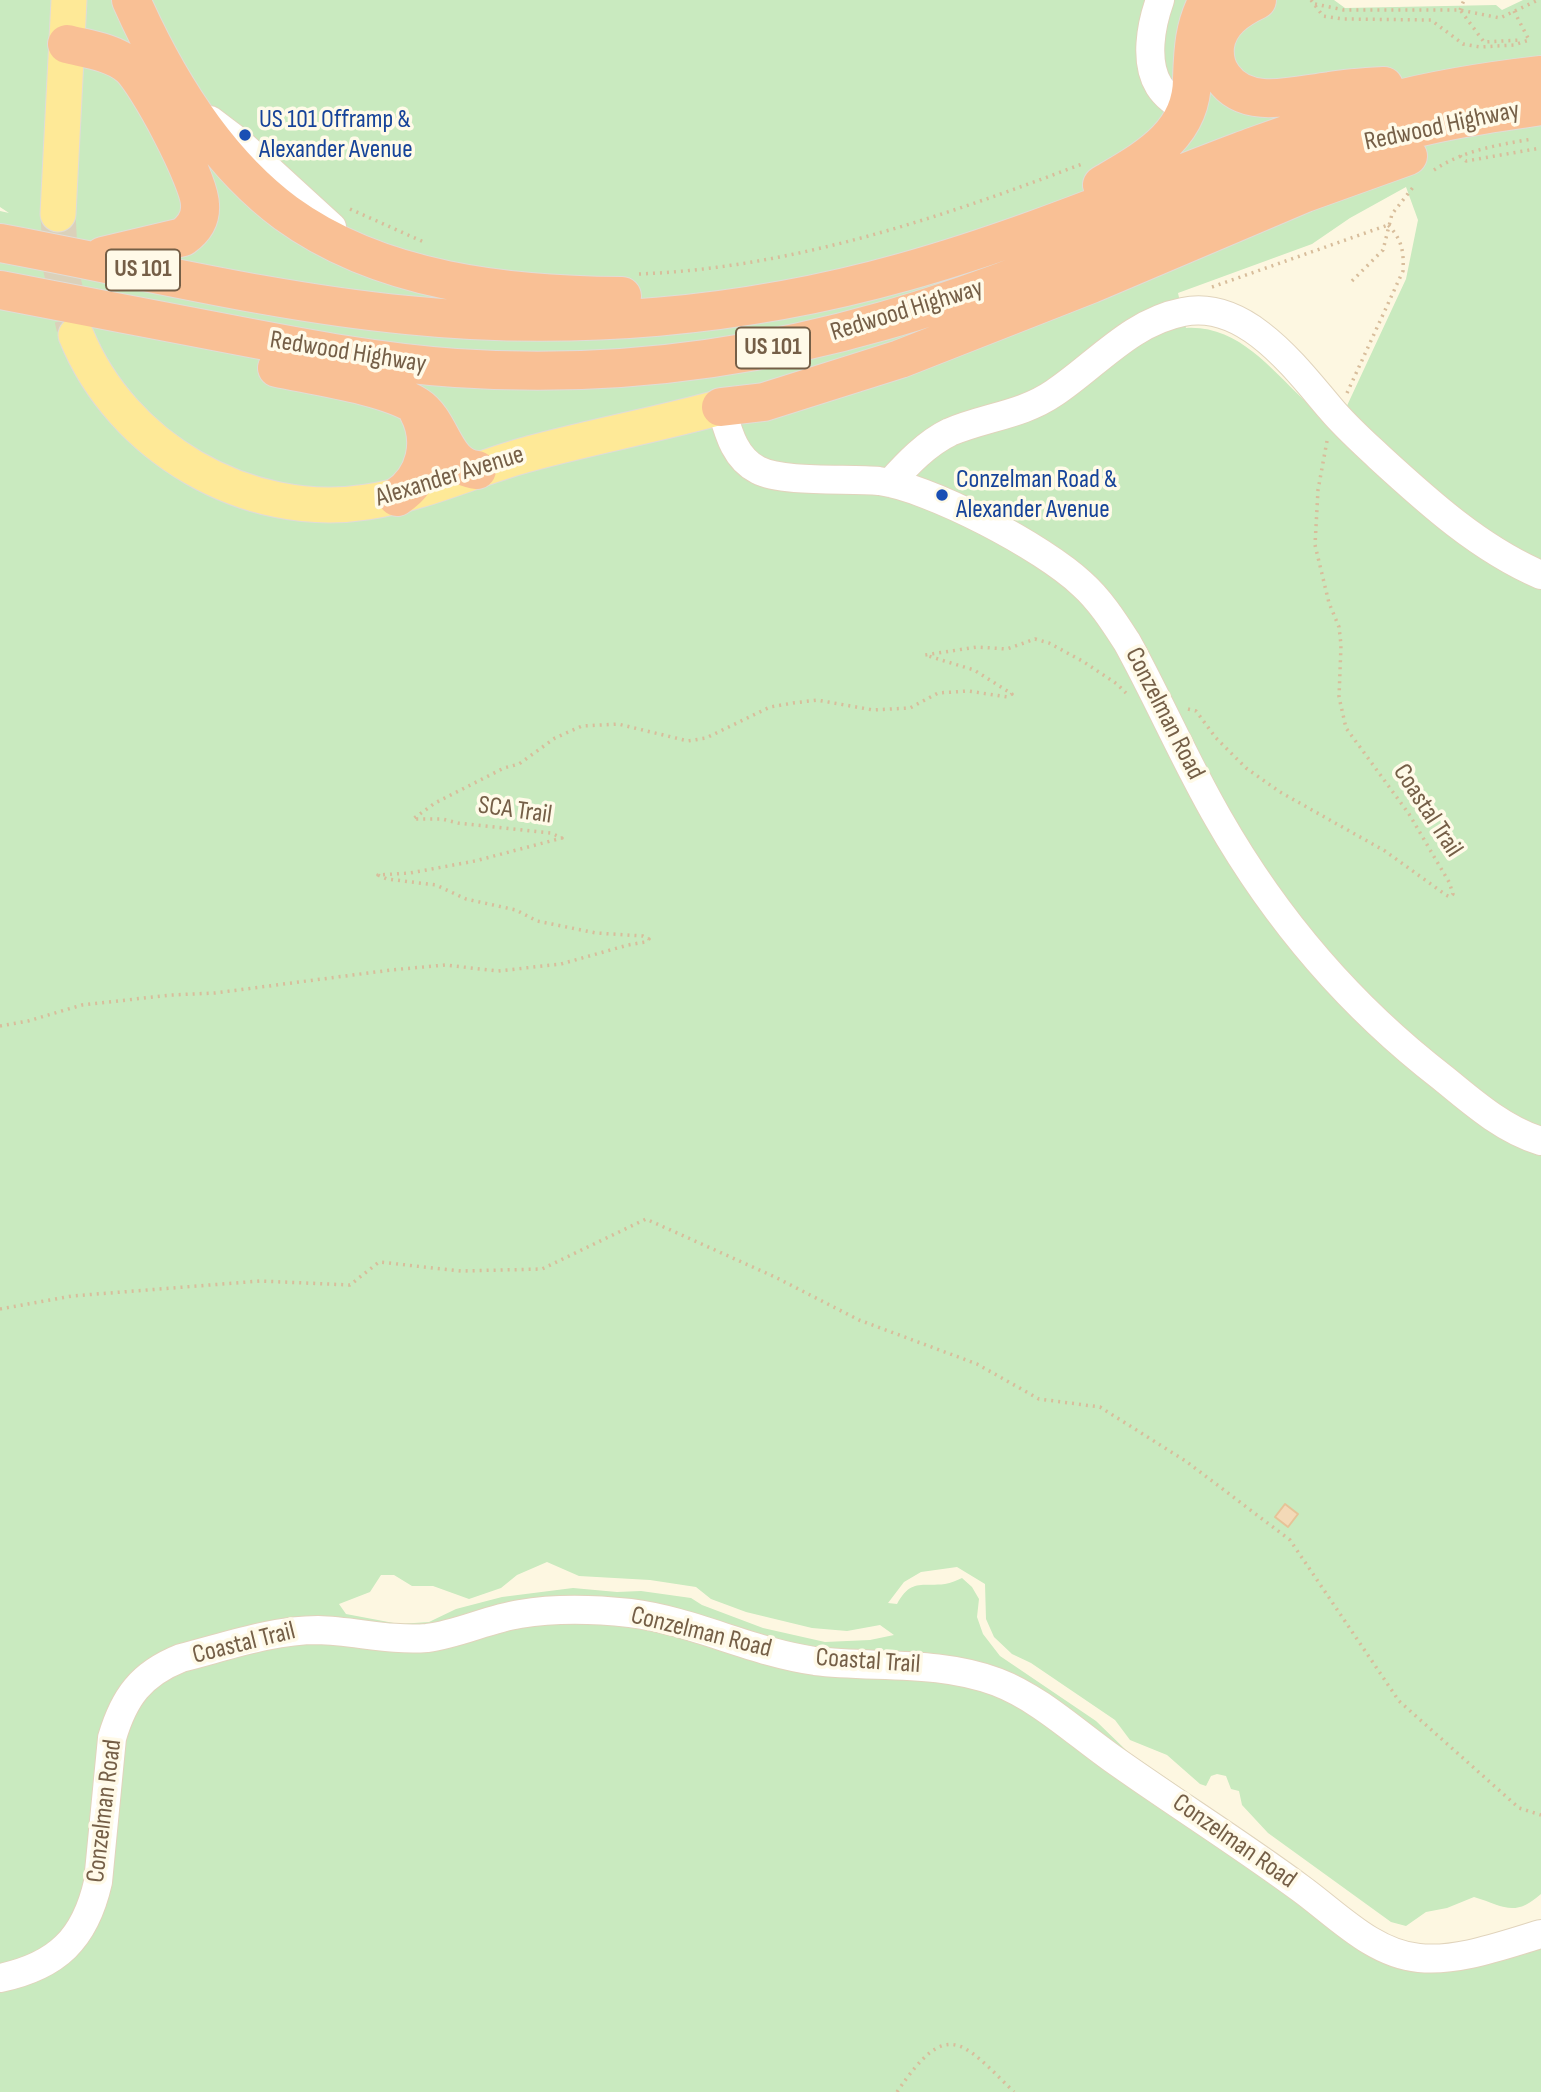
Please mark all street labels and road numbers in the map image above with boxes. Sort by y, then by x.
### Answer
street label: Redwood Highway [1362,95,1522,159]
road number: US 101 [106,249,180,290]
street label: Redwood Highway [827,273,987,349]
street label: Redwood Highway [268,325,428,381]
road number: US 101 [736,328,810,368]
street label: Alexander Avenue [372,440,528,514]
street label: Conzelman Road [1117,643,1211,785]
street label: Coastal Trail [1385,759,1469,863]
street label: SCA Trail [476,790,554,832]
street label: Conzelman Road [627,1600,775,1666]
street label: Coastal Trail [189,1616,299,1672]
street label: Coastal Trail [815,1643,921,1681]
street label: Conzelman Road [81,1738,129,1884]
street label: Conzelman Road [1166,1788,1302,1896]

